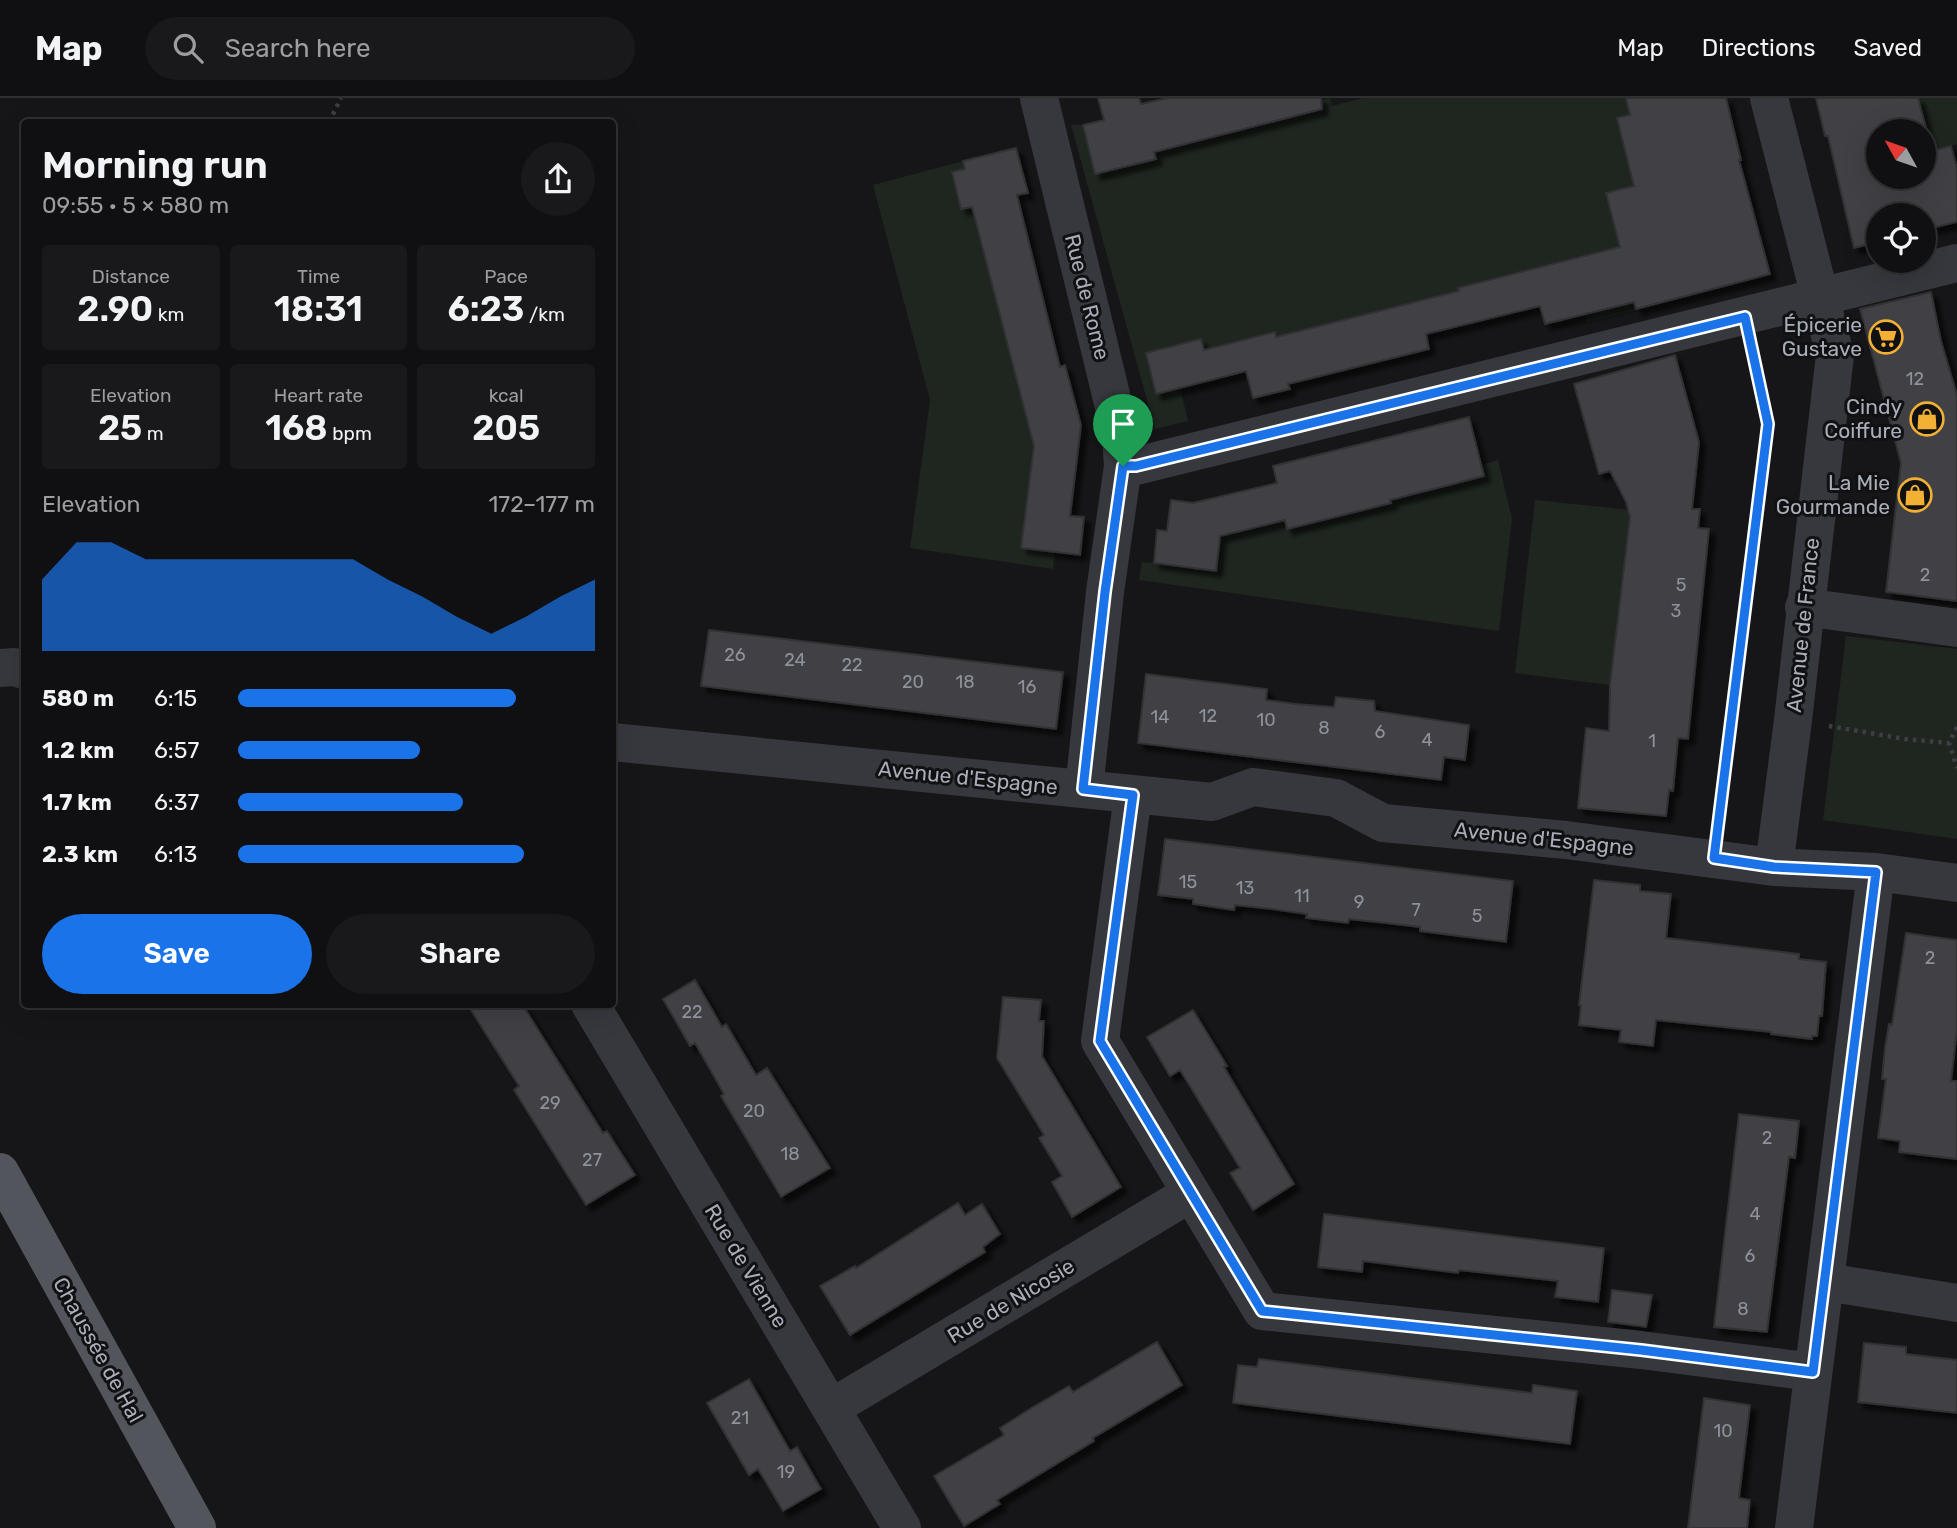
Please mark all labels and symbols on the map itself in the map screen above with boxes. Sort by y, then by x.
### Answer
north arrow [1866,119,1936,189]
street label: Rue de Rome [1060,231,1115,362]
place label: Épicerie Gustave [1782,312,1862,361]
supermarket icon: Épicerie Gustave [1867,318,1905,356]
house number: 12 [1906,368,1924,390]
pin [1093,394,1153,466]
place label: Cindy Coiffure [1824,394,1902,443]
shop icon: Cindy Coiffure [1908,400,1946,438]
place label: La Mie Gourmande [1776,470,1890,519]
shop icon: La Mie Gourmande [1896,476,1934,514]
street label: Avenue de France [1781,536,1824,714]
house number: 2 [1920,564,1930,586]
house number: 5 [1676,574,1686,596]
house number: 3 [1671,600,1681,622]
house number: 26 [724,644,746,666]
house number: 24 [784,649,806,671]
house number: 22 [841,654,863,676]
house number: 20 [902,671,924,693]
house number: 18 [955,671,975,693]
house number: 16 [1018,676,1036,698]
house number: 12 [1199,705,1217,727]
house number: 14 [1151,706,1169,728]
house number: 10 [1256,709,1276,731]
house number: 8 [1318,717,1330,739]
house number: 6 [1375,721,1386,743]
house number: 4 [1421,729,1433,751]
house number: 1 [1648,730,1656,752]
street label: Avenue d'Espagne [877,756,1059,799]
street label: Avenue d'Espagne [1453,817,1635,860]
house number: 15 [1179,871,1197,893]
house number: 13 [1236,877,1254,899]
house number: 11 [1294,885,1310,907]
house number: 9 [1354,891,1364,913]
house number: 7 [1411,899,1421,921]
house number: 5 [1472,905,1482,927]
house number: 2 [1925,947,1935,969]
house number: 22 [681,1001,703,1023]
house number: 29 [539,1092,561,1114]
house number: 20 [743,1100,765,1122]
house number: 2 [1762,1127,1772,1149]
house number: 18 [780,1143,800,1165]
house number: 27 [582,1149,602,1171]
street label: Rue de Vienne [700,1199,793,1332]
house number: 4 [1749,1203,1761,1225]
house number: 6 [1745,1245,1756,1267]
street label: Rue de Nicosie [943,1253,1079,1348]
street label: Chaussée de Hal [48,1273,149,1427]
house number: 8 [1737,1298,1749,1320]
house number: 21 [731,1407,749,1429]
house number: 10 [1713,1420,1733,1442]
house number: 19 [777,1461,795,1483]

